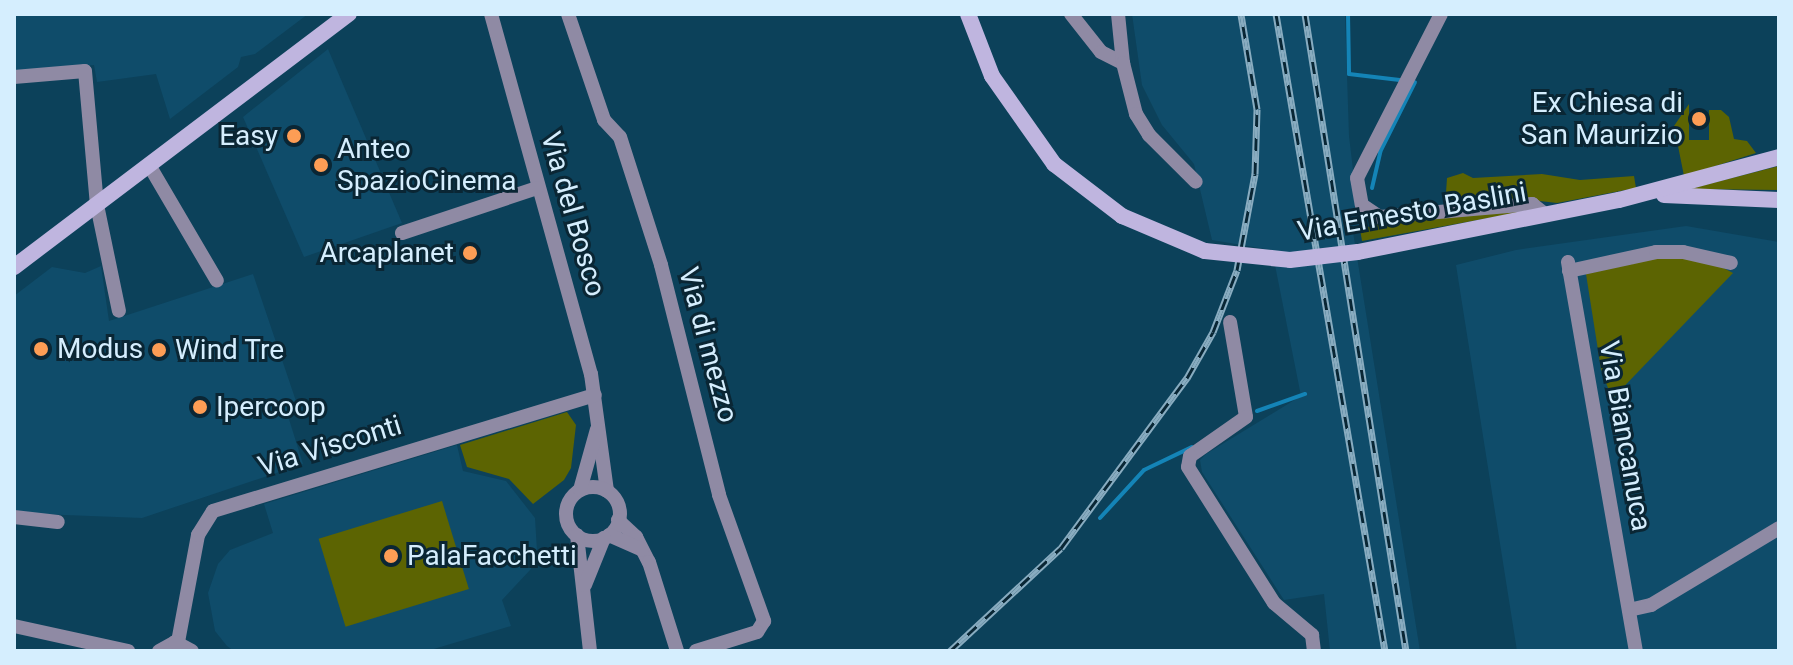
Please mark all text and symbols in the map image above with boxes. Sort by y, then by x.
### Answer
place label: Ex Chiesa di San Maurizio [1521,86,1683,152]
marker: Ex Chiesa di San Maurizio [1690,110,1708,128]
place label: Easy [219,119,278,153]
marker: Easy [285,127,303,145]
street label: Via del Bosco [533,128,613,300]
place label: Anteo SpazioCinema [337,132,516,198]
marker: Anteo SpazioCinema [312,156,330,174]
street label: Via Ernesto Baslini [1295,175,1529,249]
place label: Arcaplanet [319,236,454,270]
marker: Arcaplanet [461,244,479,262]
street label: Via di mezzo [671,264,745,426]
place label: Modus [57,332,143,366]
place label: Wind Tre [175,333,285,367]
street label: Via Biancanuca [1592,338,1658,534]
marker: Modus [32,340,50,358]
marker: Wind Tre [150,341,168,359]
place label: Ipercoop [216,390,326,424]
marker: Ipercoop [191,398,209,416]
street label: Via Visconti [254,408,406,484]
place label: PalaFacchetti [407,539,577,573]
marker: PalaFacchetti [382,547,400,565]

